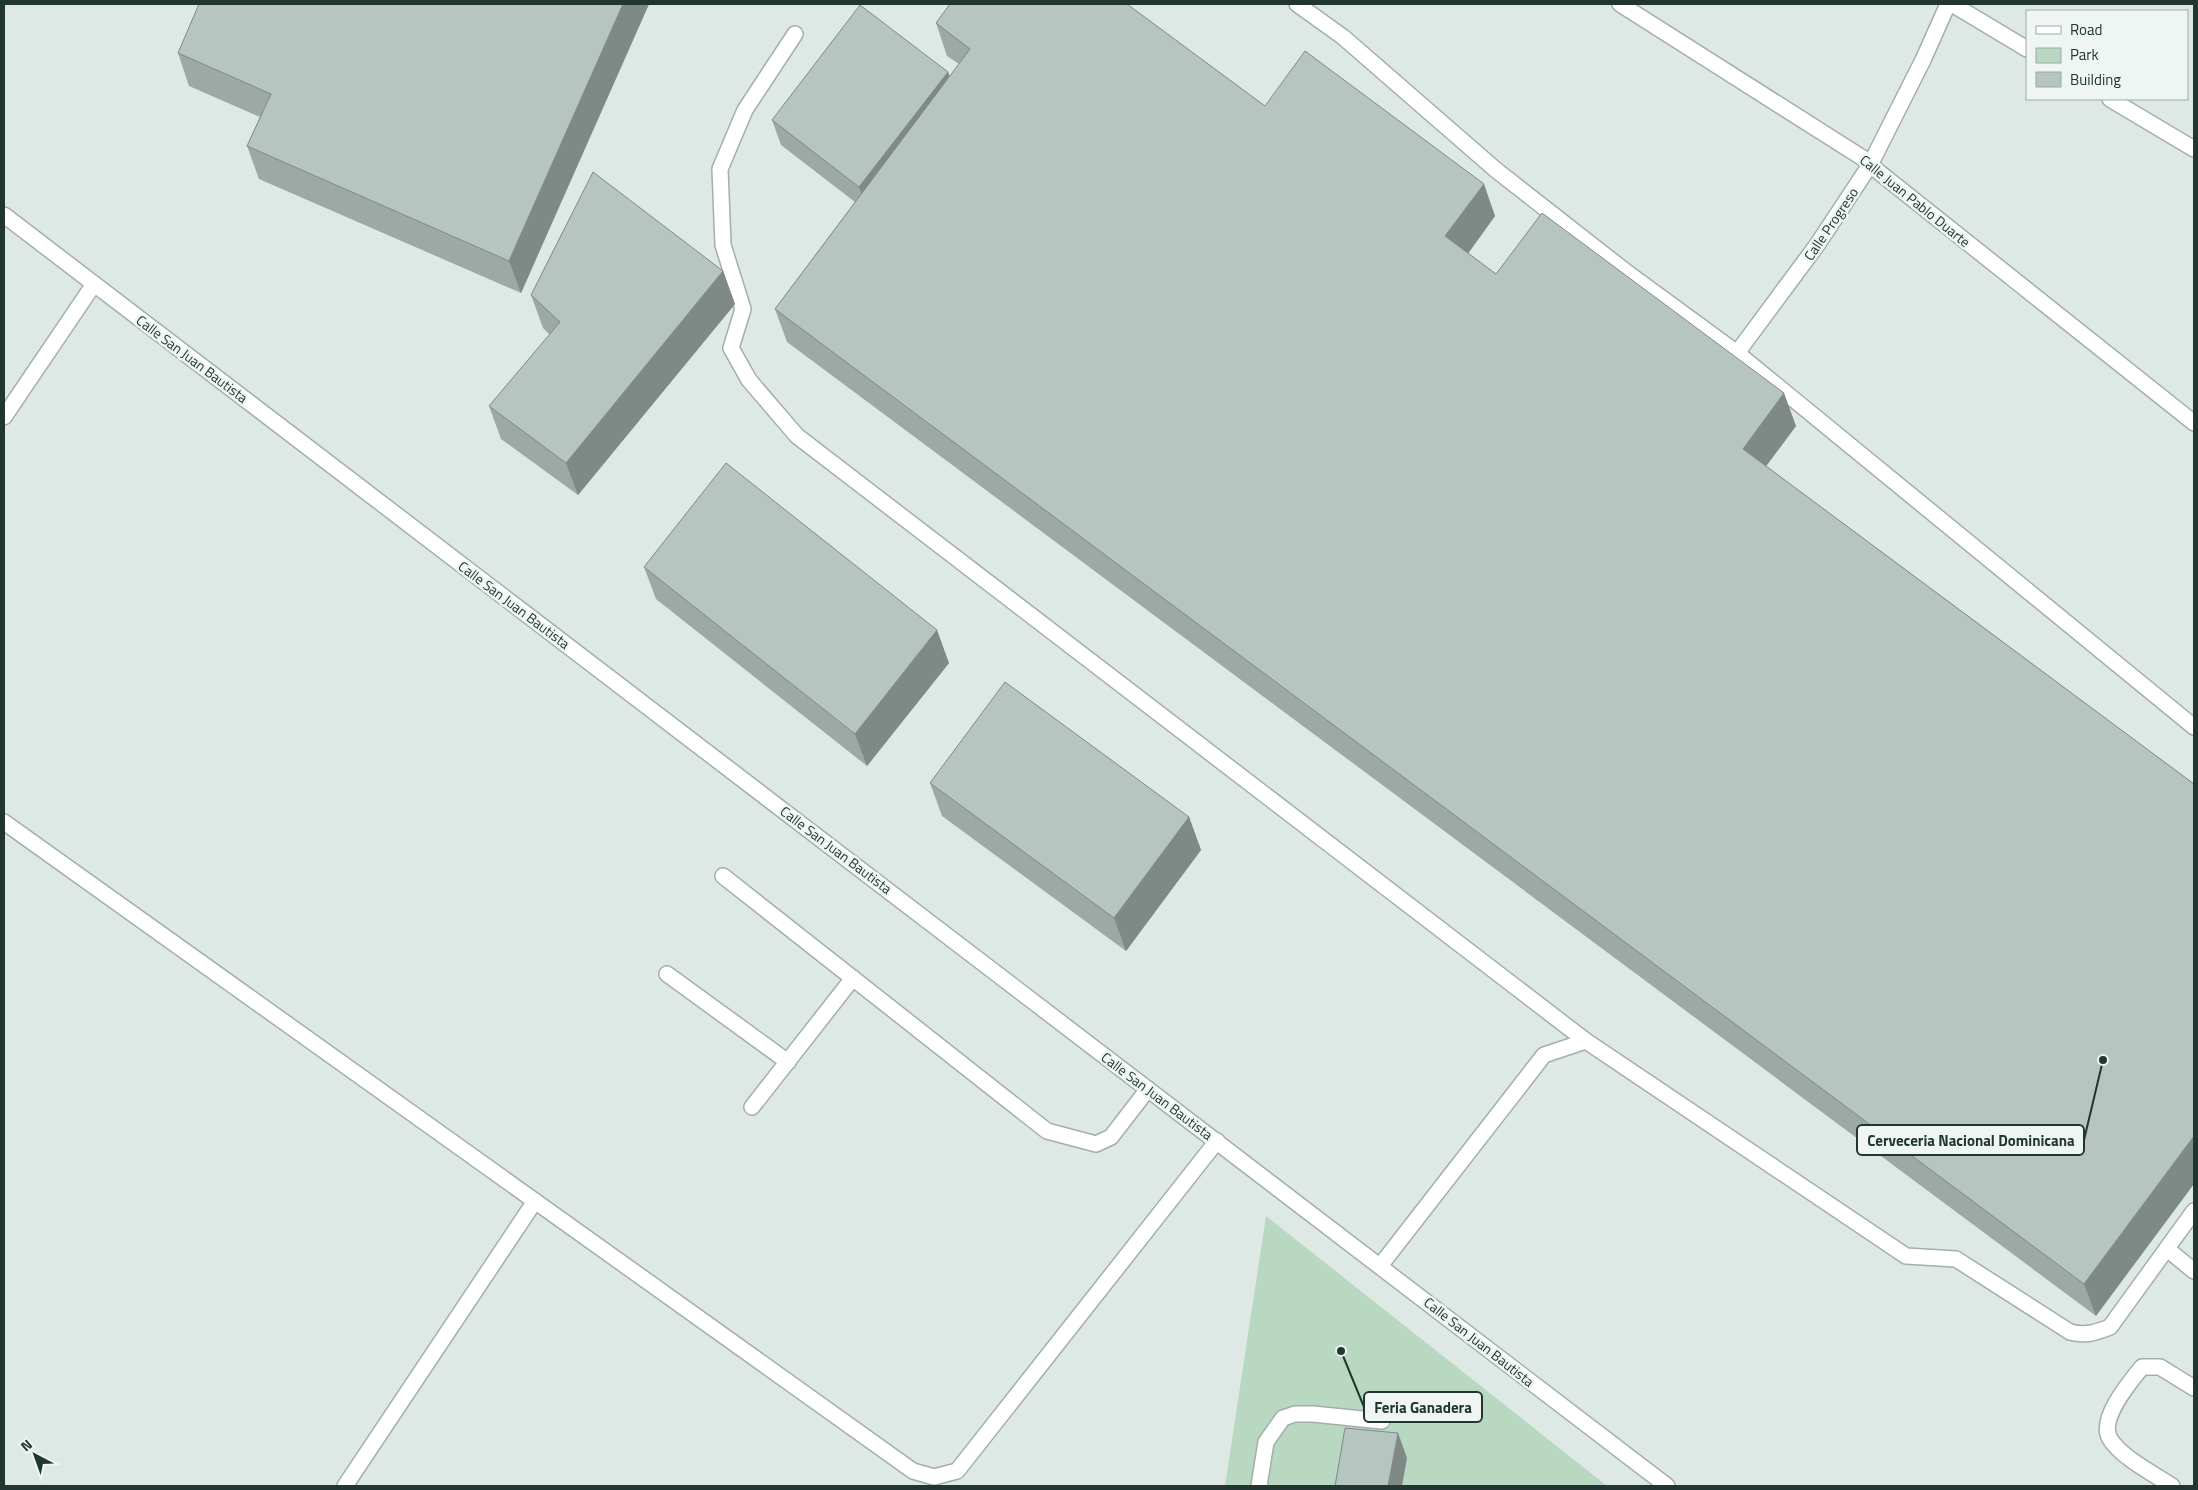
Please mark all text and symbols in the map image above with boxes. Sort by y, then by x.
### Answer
legend [2026,10,2188,100]
text: Road [2070,18,2102,41]
text: Park [2070,43,2099,66]
text: Building [2070,68,2121,91]
street label: Calle Juan Pablo Duarte [1855,149,1975,252]
street label: Calle Progreso [1798,183,1863,265]
street label: Calle San Juan Bautista [132,310,253,408]
street label: Calle San Juan Bautista [454,556,575,654]
street label: Calle San Juan Bautista [776,801,897,899]
street label: Calle San Juan Bautista [1097,1047,1218,1145]
callout: Cerveceria Nacional Dominicana [1857,1125,2084,1155]
text: Cerveceria Nacional Dominicana [1867,1129,2075,1152]
street label: Calle San Juan Bautista [1420,1292,1539,1391]
callout: Feria Ganadera [1364,1392,1482,1422]
text: Feria Ganadera [1374,1396,1472,1419]
north arrow [10,1430,60,1480]
text: N [16,1434,37,1456]

